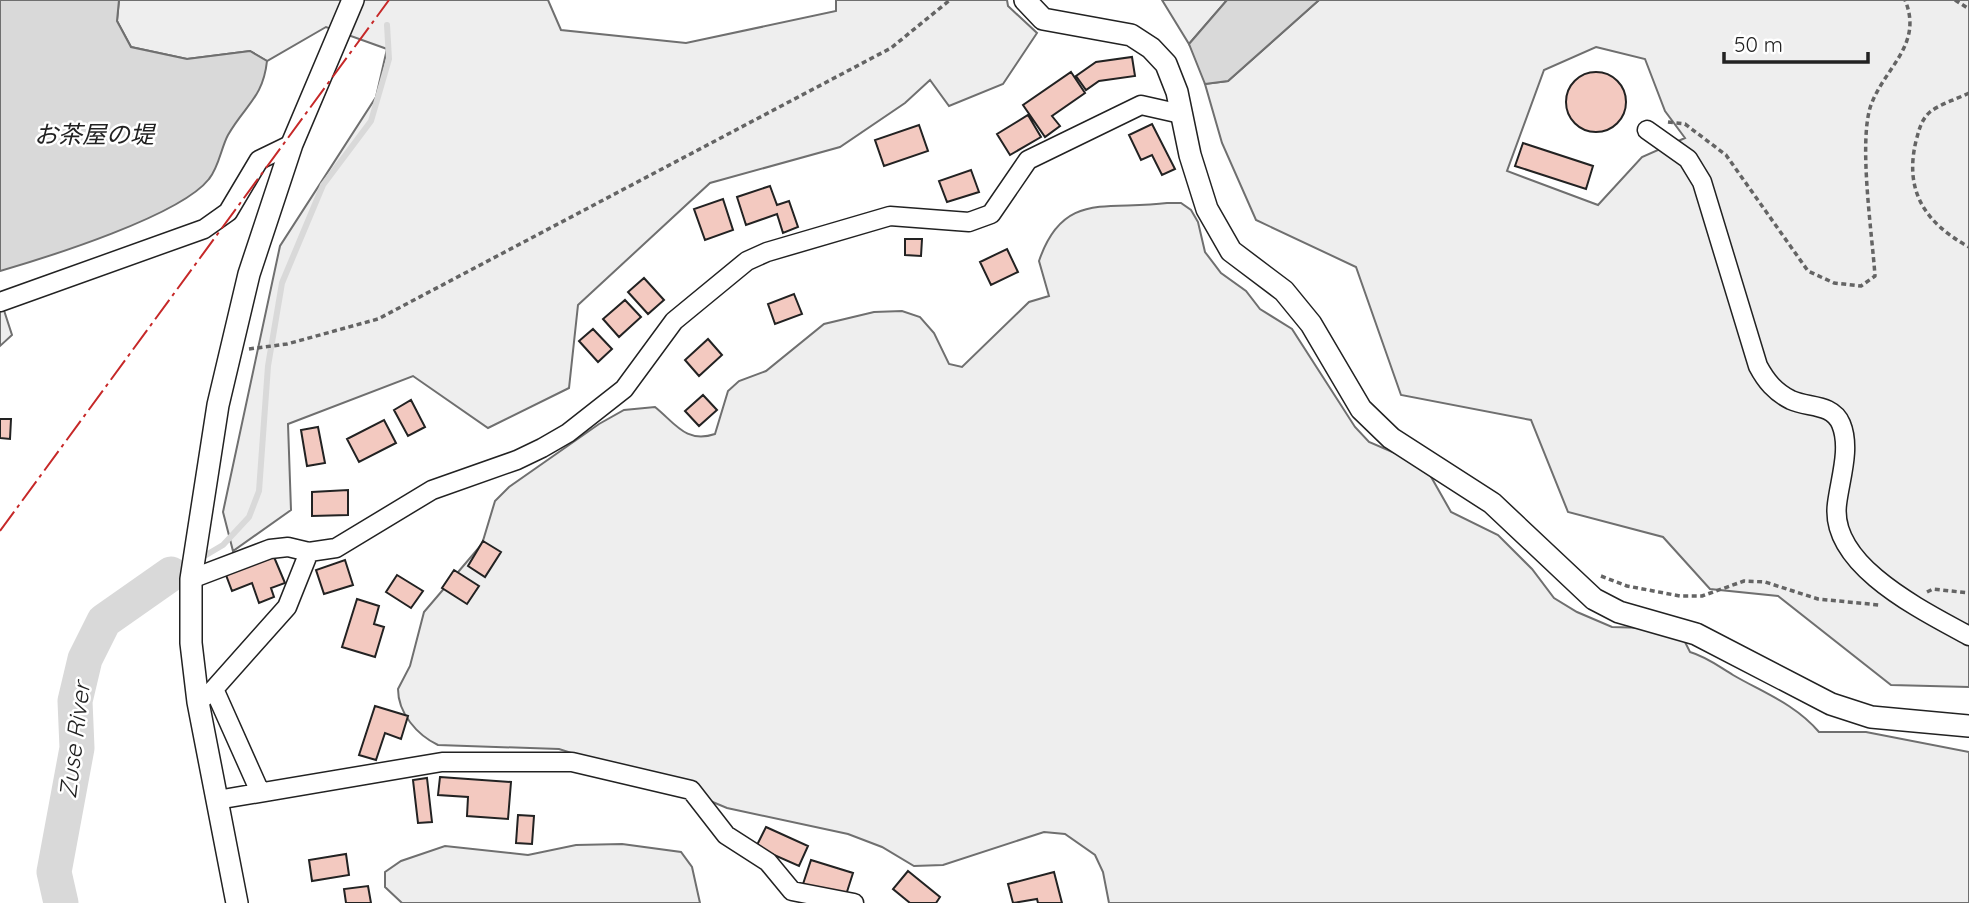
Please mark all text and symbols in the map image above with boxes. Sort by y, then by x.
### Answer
scale bar [1724,21,1868,65]
text: 50 m [1734,31,1783,57]
water label: お茶屋の堤 [34,119,157,149]
water label: Zuse River [52,677,96,800]

